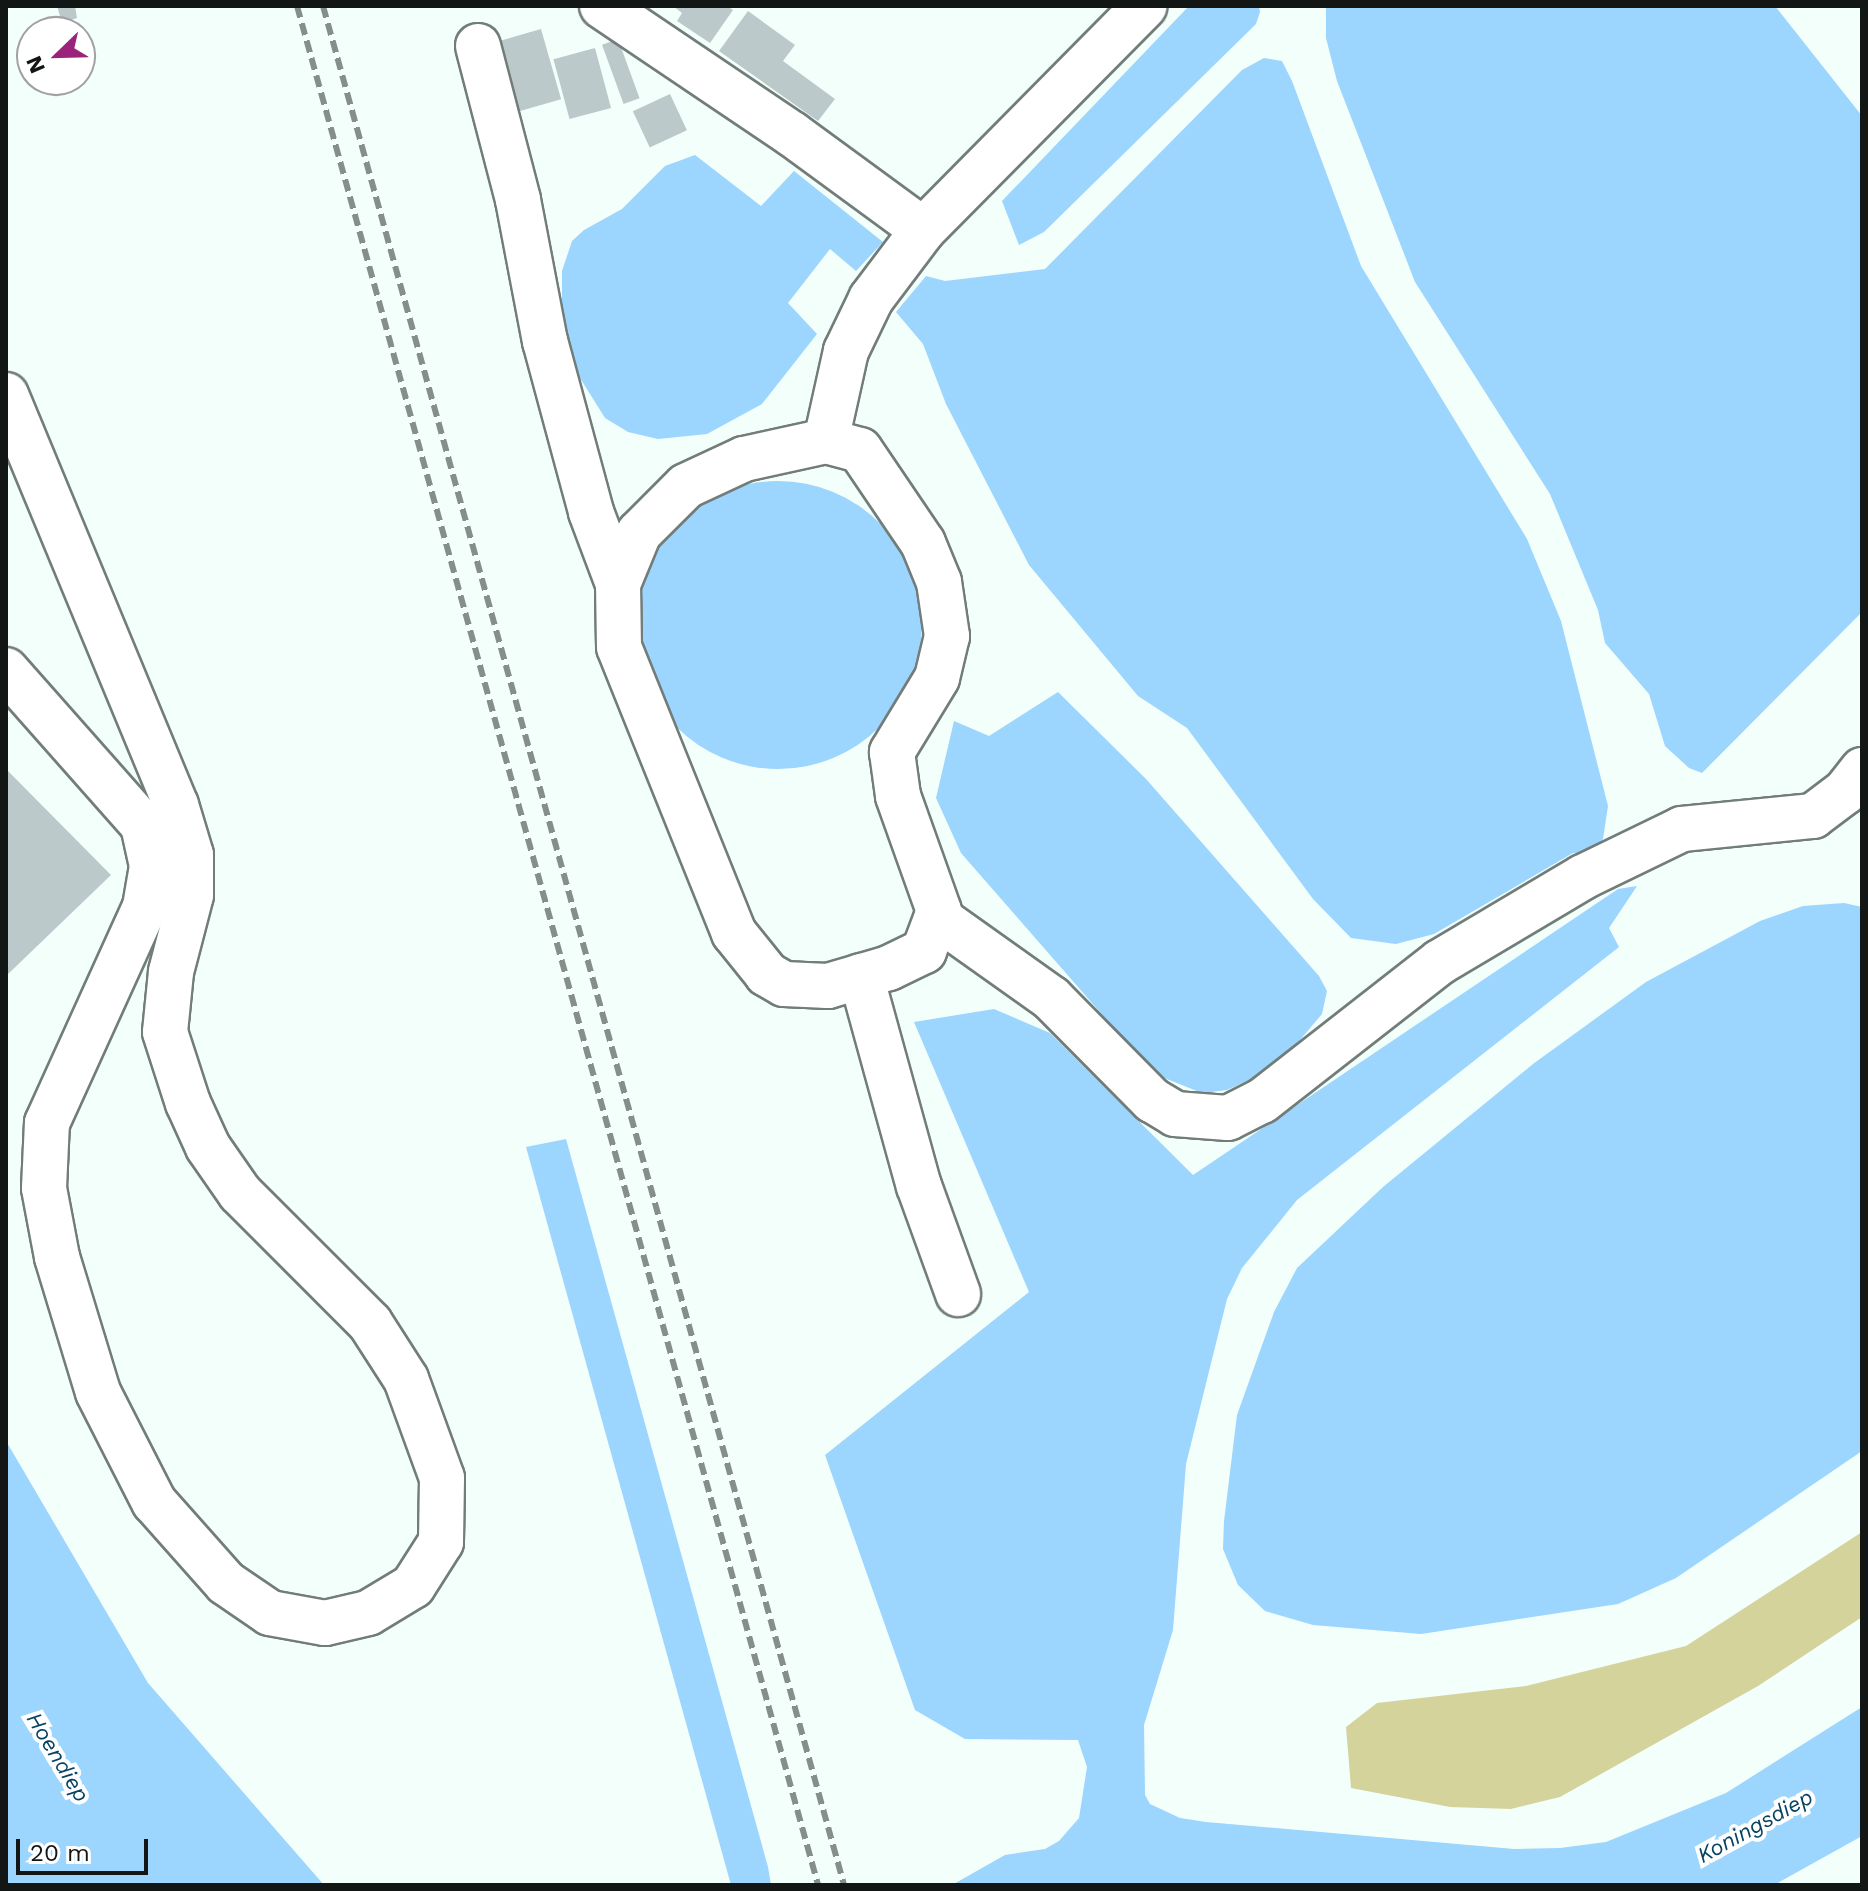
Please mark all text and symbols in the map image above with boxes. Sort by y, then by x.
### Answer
north arrow [16,16,96,96]
text: N [21,52,50,77]
water label: Hoendiep [21,1707,95,1807]
water label: Koningsdiep [1693,1783,1817,1869]
scale bar [20,1823,152,1873]
text: 20 m [30,1839,90,1867]

